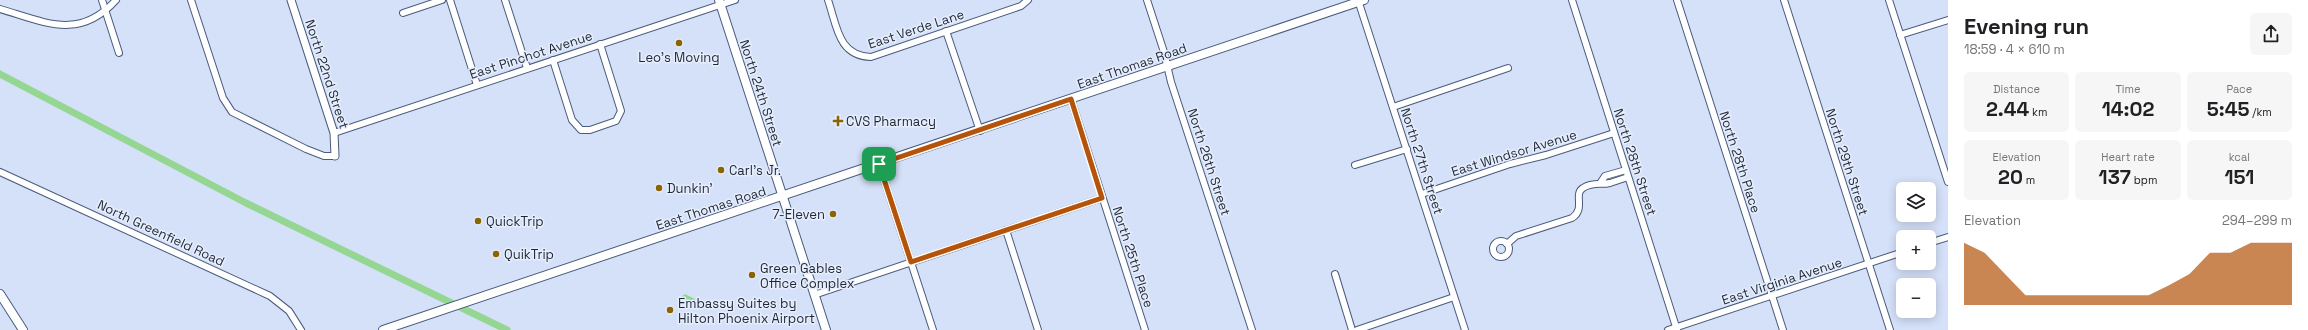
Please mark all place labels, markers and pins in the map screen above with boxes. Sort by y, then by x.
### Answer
marker: Leo's Moving [674,38,684,48]
place label: Leo's Moving [638,49,720,66]
place label: CVS Pharmacy [846,113,936,130]
marker: CVS Pharmacy [833,116,843,126]
pin [862,147,896,181]
place label: Carl's Jr. [729,162,781,179]
marker: Carl's Jr. [716,165,726,175]
place label: Dunkin' [667,180,713,197]
marker: Dunkin' [654,183,664,193]
place label: 7-Eleven [772,206,825,223]
marker: 7-Eleven [828,209,838,219]
place label: QuickTrip [486,213,544,230]
marker: QuickTrip [473,216,483,226]
place label: QuikTrip [504,246,554,263]
marker: QuikTrip [491,249,501,259]
place label: Green Gables Office Complex [760,260,855,292]
marker: Green Gables Office Complex [747,270,757,280]
place label: Embassy Suites by Hilton Phoenix Airport [678,295,815,327]
marker: Embassy Suites by Hilton Phoenix Airport [665,305,675,315]

